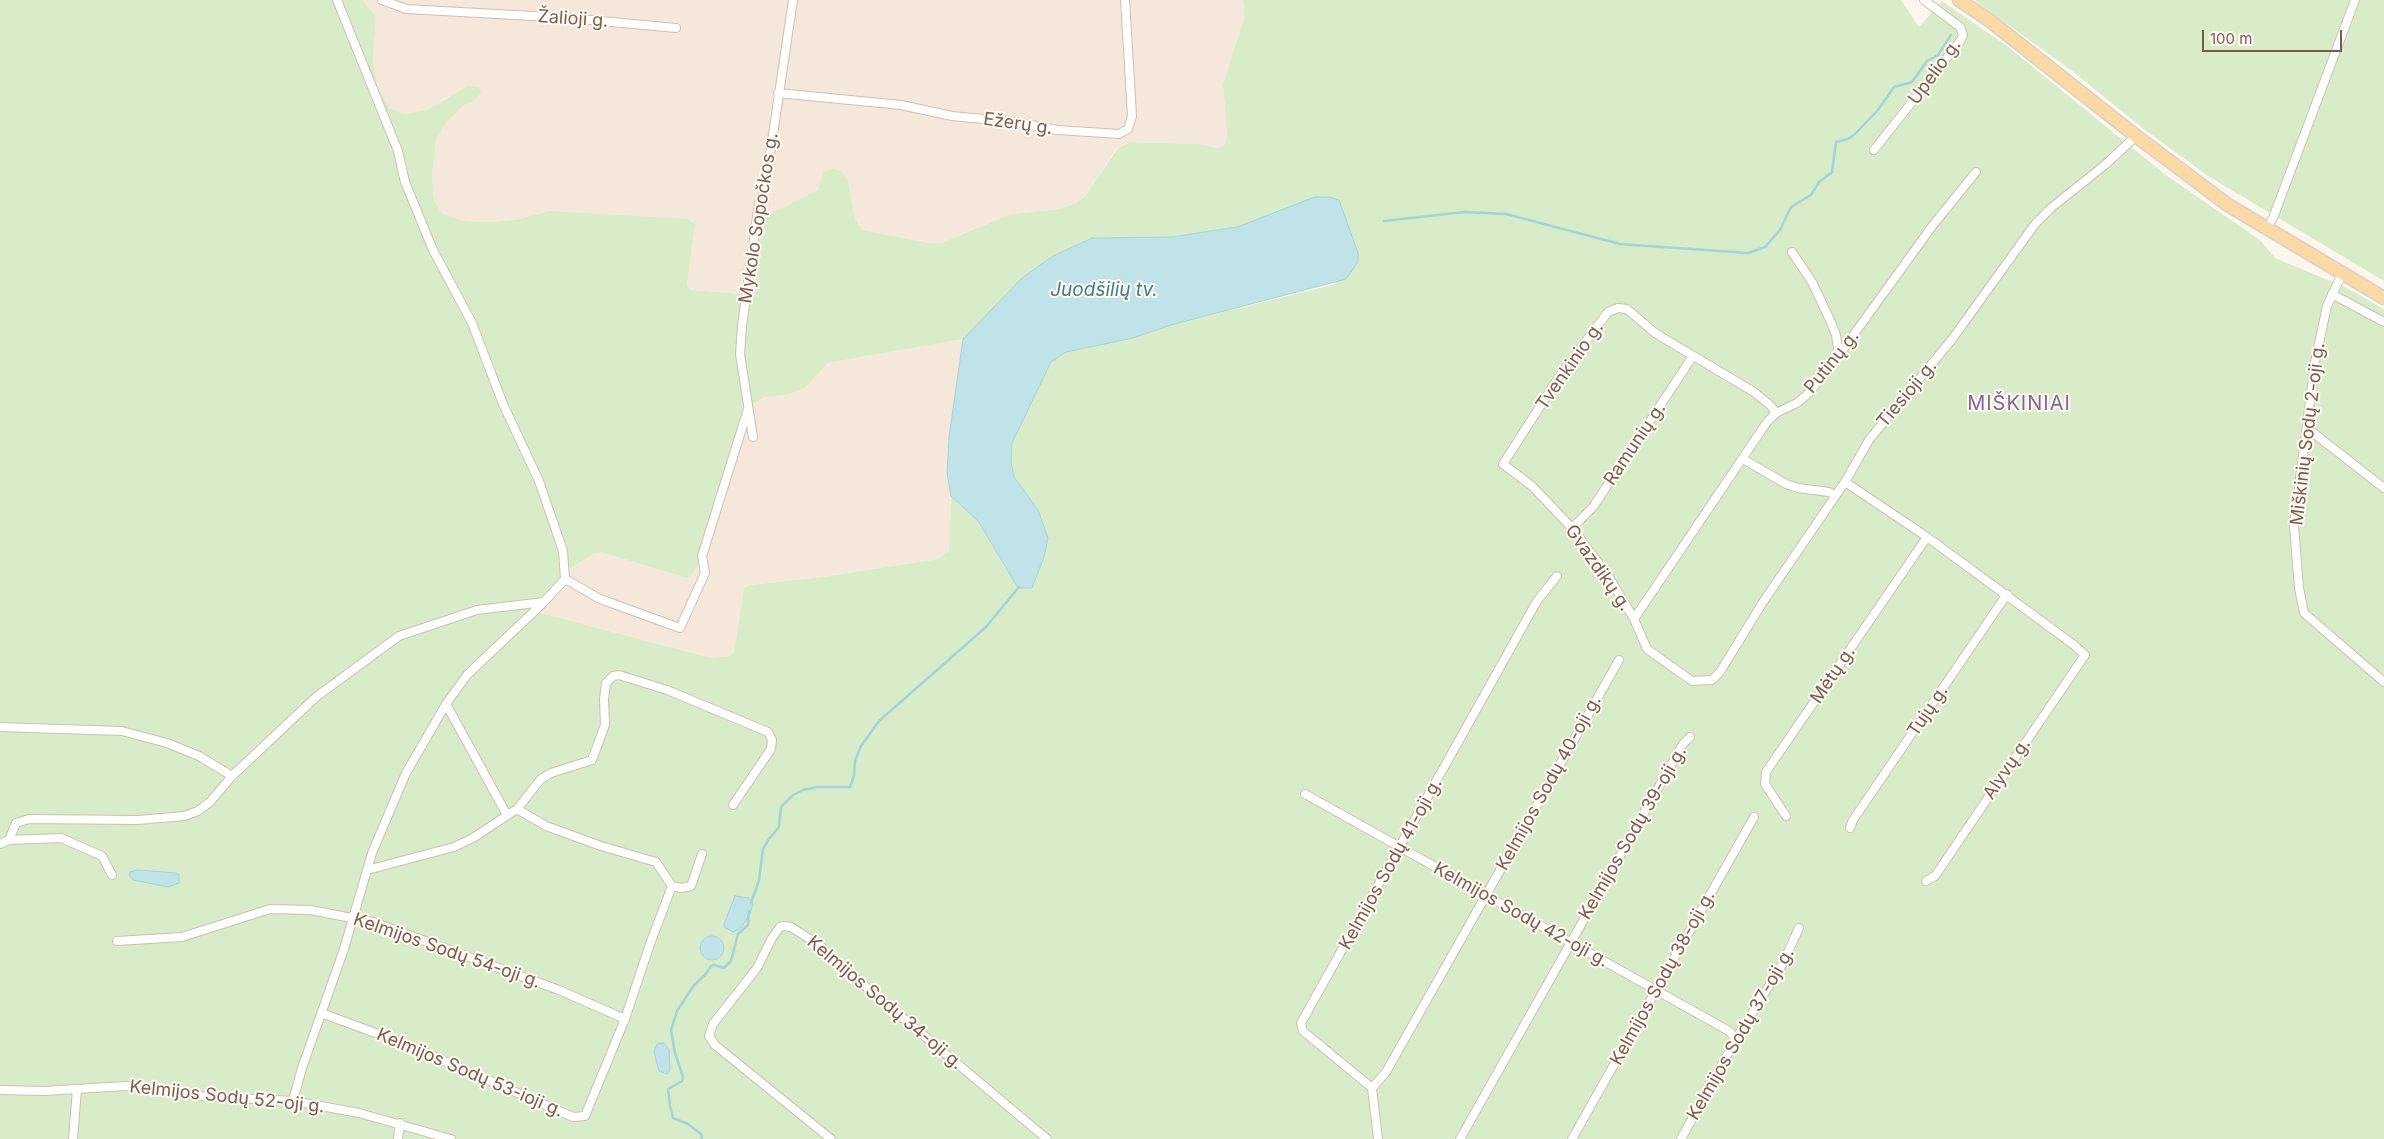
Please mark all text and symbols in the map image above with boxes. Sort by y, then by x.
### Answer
street label: Žalioji g. [537,6,609,32]
scale bar [2204,20,2344,52]
text: 100 m [2210,29,2252,48]
street label: Upelio g. [1904,35,1966,109]
street label: Ežerų g. [982,108,1054,140]
street label: Mykolo Sopočkos g. [735,131,783,305]
water label: Juodšilių tv. [1050,279,1158,301]
street label: Tvenkinio g. [1532,318,1608,414]
street label: Putinų g. [1800,326,1864,398]
street label: Miškinių Sodų 2-oji g. [2286,341,2330,527]
street label: Tiesioji g. [1873,356,1941,432]
district label: MIŠKINIAI [1966,392,2072,416]
street label: Ramunių g. [1600,399,1670,489]
street label: Gvazdikų g. [1560,521,1636,615]
street label: Mėtų g. [1806,642,1860,708]
street label: Tujų g. [1903,681,1953,741]
street label: Kelmijos Sodų 40-oji g. [1492,692,1606,874]
street label: Alyvų g. [1979,734,2035,804]
street label: Kelmijos Sodų 39-oji g. [1575,743,1691,923]
street label: Kelmijos Sodų 41-oji g. [1335,774,1447,954]
street label: Kelmijos Sodų 42-oji g. [1430,858,1612,972]
street label: Kelmijos Sodų 38-oji g. [1606,887,1720,1069]
street label: Kelmijos Sodų 54-oji g. [350,909,544,993]
street label: Kelmijos Sodų 34-oji g. [803,931,967,1075]
street label: Kelmijos Sodų 37-oji g. [1683,944,1799,1124]
street label: Kelmijos Sodų 53-ioji g. [373,1024,567,1122]
street label: Kelmijos Sodų 52-oji g. [128,1076,326,1118]

